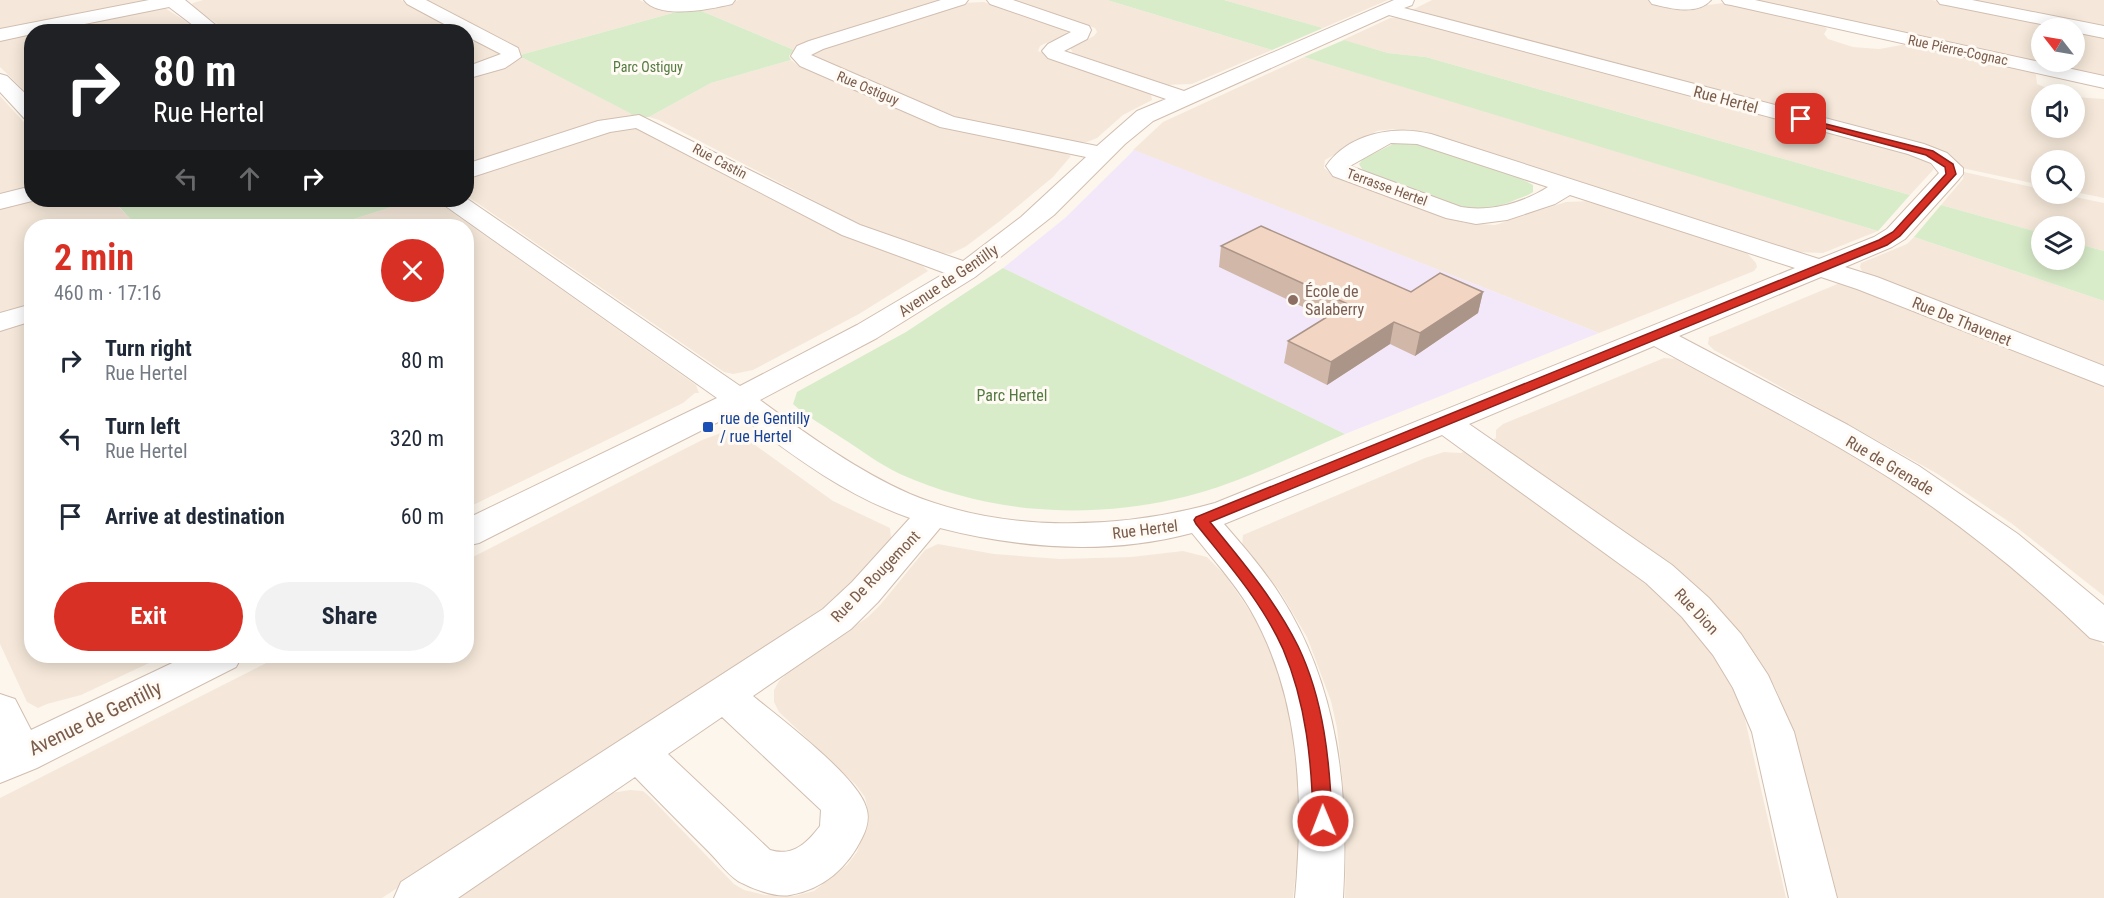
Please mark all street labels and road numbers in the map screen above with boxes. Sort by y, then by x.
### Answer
street label: Rue Pierre-Cognac [1907,32,2009,68]
street label: Rue Ostiguy [835,68,901,108]
street label: Rue Hertel [1692,82,1760,117]
street label: Rue Castin [690,140,750,182]
street label: Terrasse Hertel [1345,165,1429,209]
street label: Avenue de Gentilly [895,240,1002,321]
street label: Rue De Thavenet [1909,293,2014,350]
street label: Rue de Grenade [1842,432,1937,499]
street label: Rue Hertel [1111,516,1179,543]
street label: Rue De Rougemont [827,526,924,626]
street label: Rue Dion [1671,584,1723,638]
street label: Avenue de Gentilly [25,675,165,761]

